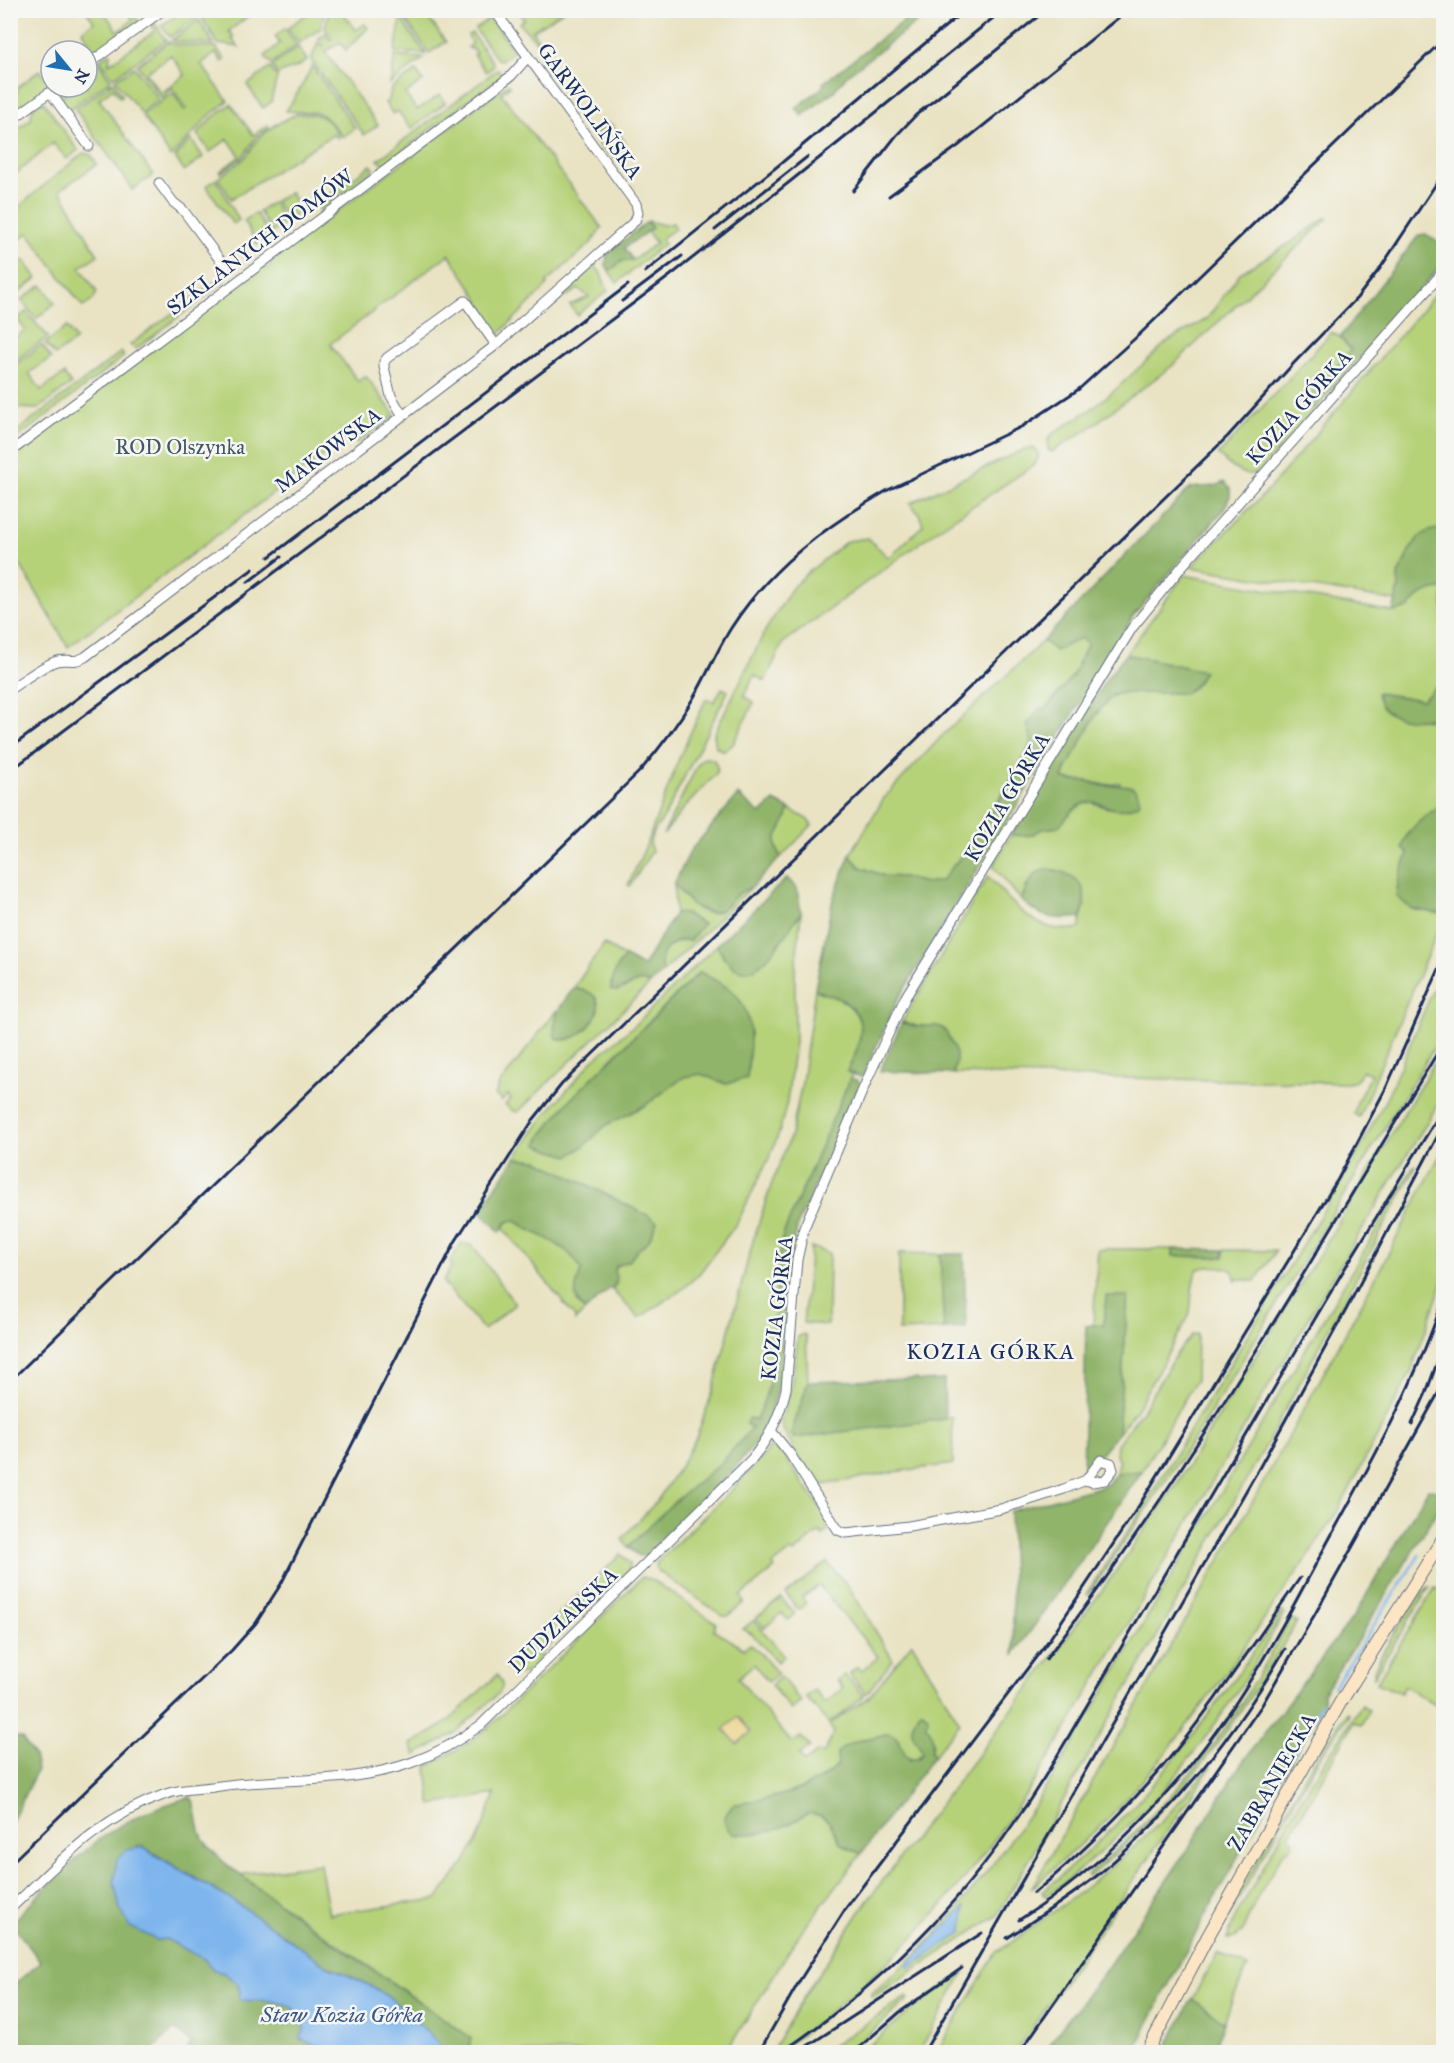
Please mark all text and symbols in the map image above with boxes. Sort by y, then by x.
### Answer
street label: GARWOLIŃSKA [532,37,649,184]
north arrow [39,39,99,99]
text: N [70,66,93,87]
street label: SZKLANYCH DOMÓW [161,162,359,321]
street label: KOZIA GÓRKA [1240,343,1358,470]
street label: MAKOWSKA [270,401,386,499]
park label: ROD Olszynka [115,434,245,460]
street label: KOZIA GÓRKA [957,727,1056,866]
street label: KOZIA GÓRKA [754,1234,799,1382]
district label: KOZIA GÓRKA [906,1338,1076,1365]
street label: DUDZIARSKA [503,1561,623,1679]
street label: ZABRANIECKA [1222,1708,1322,1856]
water label: Staw Kozia Górka [260,2001,423,2028]

